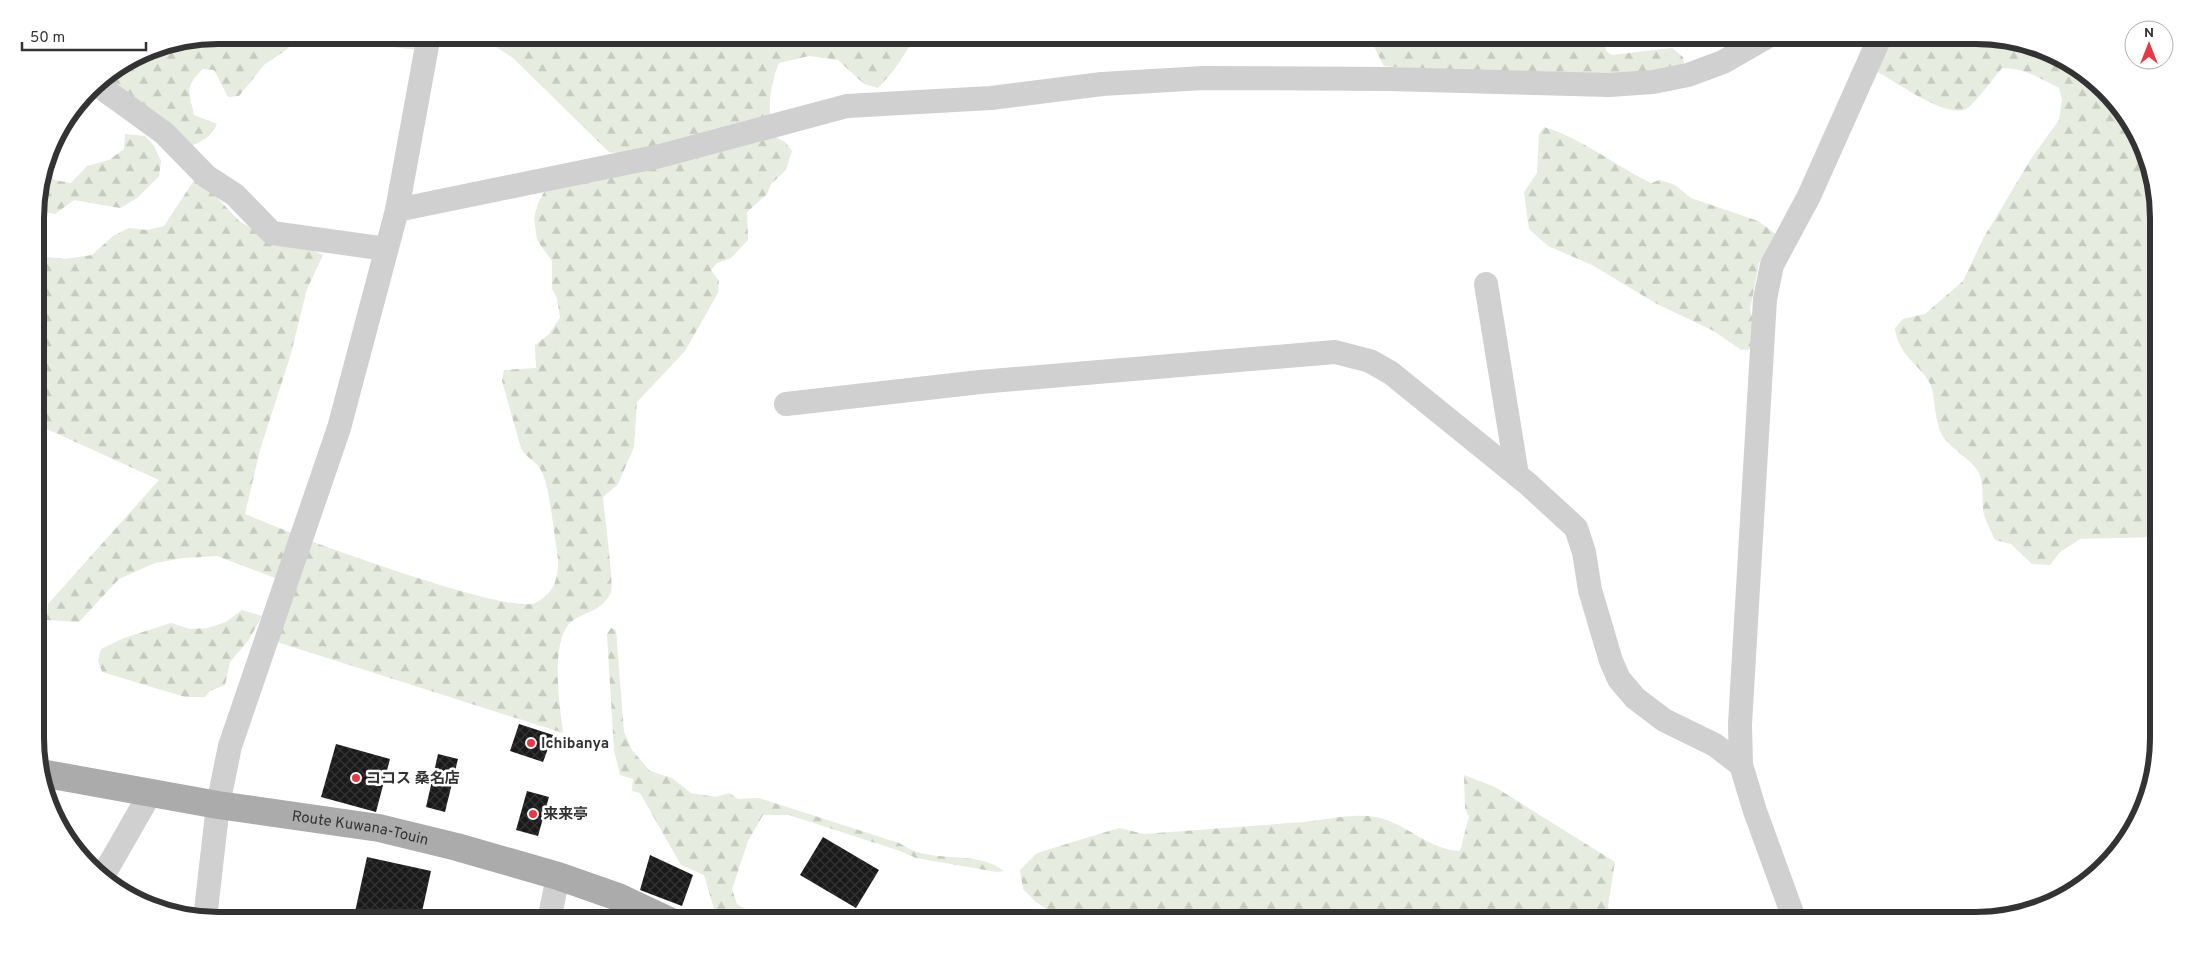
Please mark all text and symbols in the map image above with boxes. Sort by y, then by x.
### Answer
scale bar [22,20,146,52]
north arrow [2124,20,2174,70]
text: N [2144,25,2154,42]
text: 50 m [30,29,65,48]
place label: Ichibanya [541,735,609,754]
marker: Ichibanya [525,737,537,749]
place label: ココス 桑名店 [366,770,460,789]
marker: ココス 桑名店 [350,772,362,784]
place label: 来来亭 [543,806,588,825]
street label: Route Kuwana-Touin [290,808,430,851]
marker: 来来亭 [527,808,539,820]

